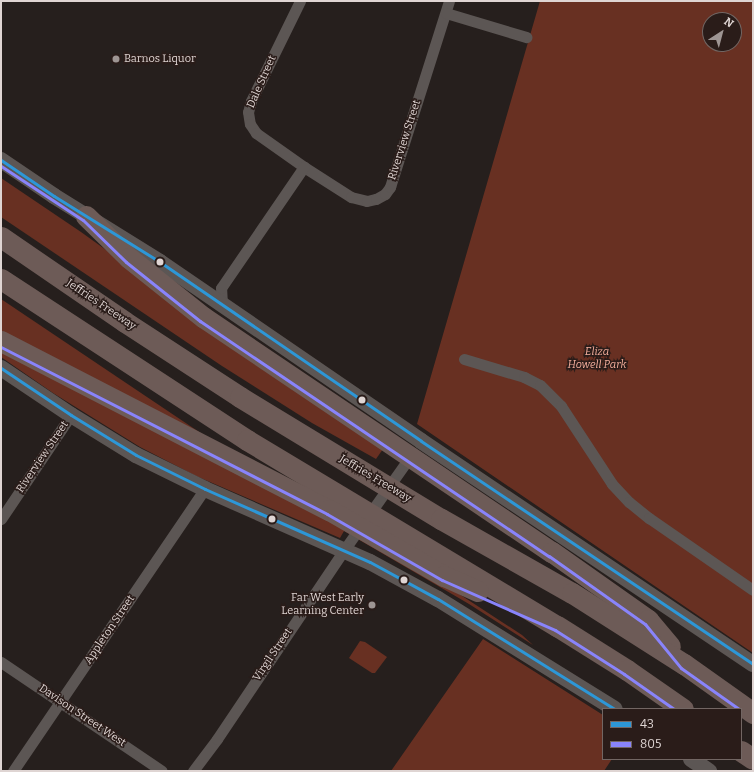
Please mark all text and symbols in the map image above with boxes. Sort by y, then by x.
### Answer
north arrow [702,12,742,52]
text: N [722,15,736,30]
place label: Barnos Liquor [124,52,196,66]
marker: Barnos Liquor [111,54,121,64]
street label: Dale Street [245,54,279,110]
street label: Riverview Street [386,98,424,182]
unlabelled marker [155,257,165,267]
street label: Jeffries Freeway [64,277,138,333]
park label: Eliza Howell Park [567,346,627,372]
unlabelled marker [357,395,367,405]
street label: Riverview Street [14,419,72,495]
street label: Jeffries Freeway [337,452,413,506]
unlabelled marker [267,514,277,524]
unlabelled marker [399,575,409,585]
place label: Far West Early Learning Center [281,592,364,618]
street label: Appleton Street [82,593,138,667]
marker: Far West Early Learning Center [367,600,377,610]
street label: Virgil Street [251,626,295,684]
street label: Davison Street West [36,682,128,750]
legend [602,708,742,760]
text: 43 [640,717,654,731]
text: 805 [640,737,661,751]

